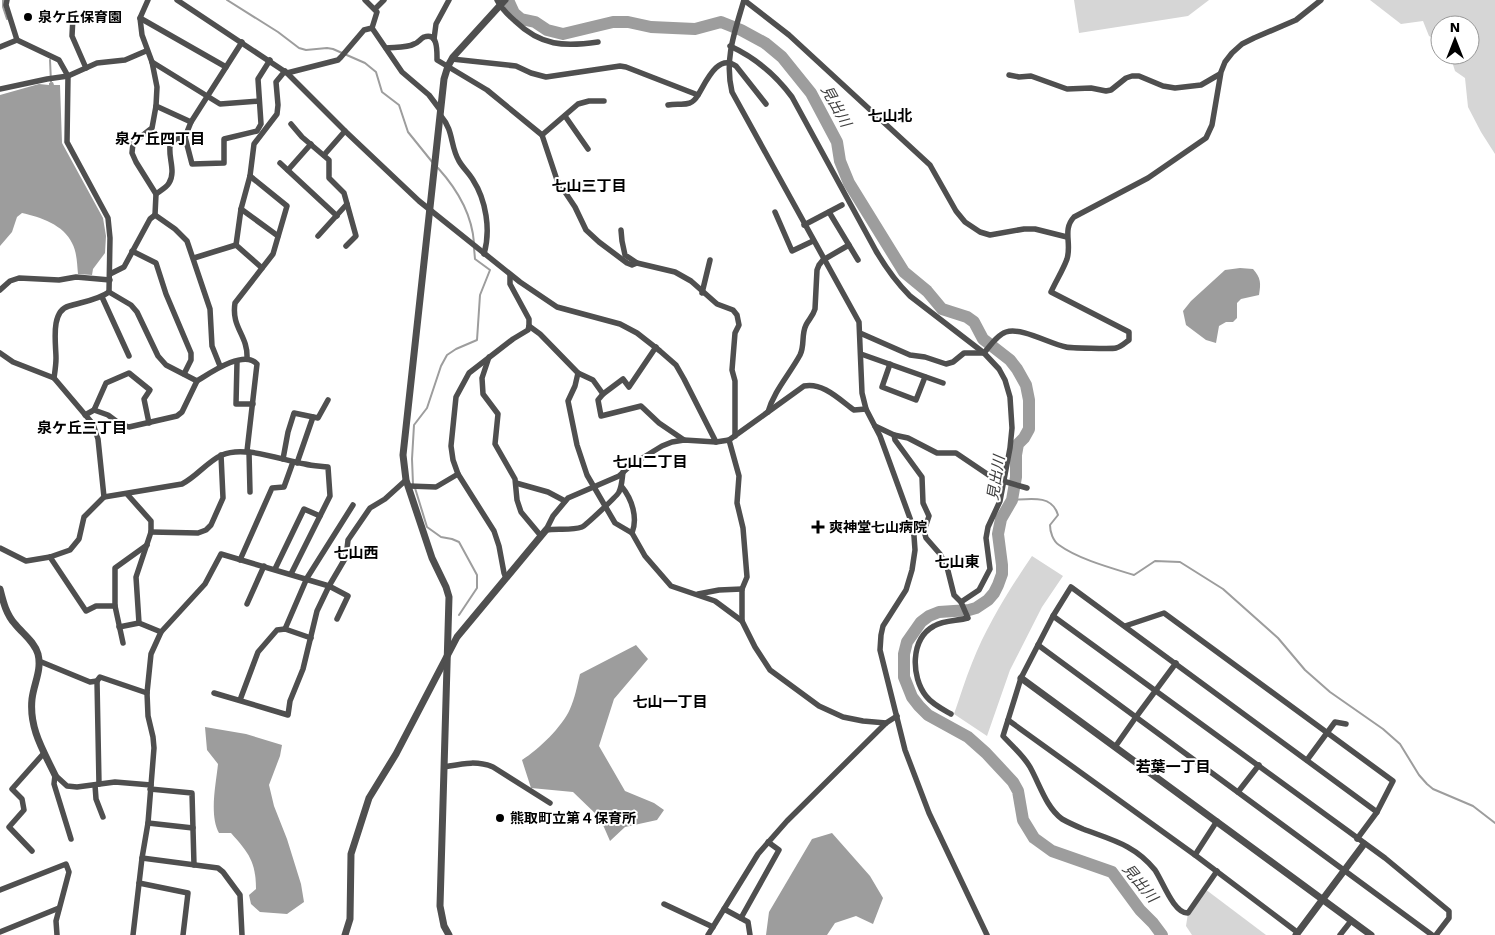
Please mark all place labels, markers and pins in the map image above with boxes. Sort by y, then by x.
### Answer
place label: 泉ケ丘保育園 [38,9,122,25]
marker: 泉ケ丘保育園 [22,11,34,23]
place label: 爽神堂七山病院 [829,519,927,535]
marker: 爽神堂七山病院 [811,520,825,534]
place label: 熊取町立第４保育所 [510,810,636,826]
marker: 熊取町立第４保育所 [494,812,506,824]

